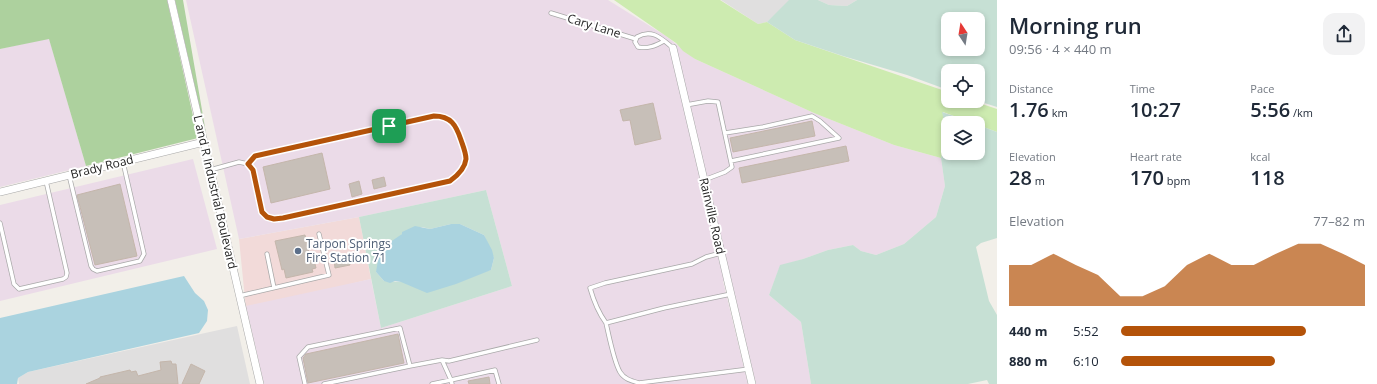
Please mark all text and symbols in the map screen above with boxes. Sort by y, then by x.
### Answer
street label: Cary Lane [565,9,623,42]
text: Morning run [1009,10,1142,40]
north arrow [941,12,985,56]
map controls [941,12,985,160]
button: share [1323,13,1365,55]
text: 09:56 · 4 × 440 m [1009,40,1112,58]
button: locate [941,64,985,108]
text: Distance [1009,81,1053,96]
text: Time [1130,81,1155,96]
text: Pace [1250,81,1275,96]
text: 1.76 [1009,96,1049,123]
text: 10:27 [1130,96,1181,123]
text: 5:56 [1250,96,1290,123]
text: km [1049,105,1068,120]
text: /km [1290,105,1313,120]
pin [372,109,406,143]
street label: L and R Industrial Boulevard [189,113,241,271]
icon: arrive [378,115,400,137]
button: layers [941,116,985,160]
text: Elevation [1009,149,1056,164]
text: Heart rate [1130,149,1182,164]
text: kcal [1250,149,1270,164]
street label: Brady Road [69,150,135,183]
text: 28 [1009,164,1032,191]
text: 170 [1130,164,1164,191]
text: 118 [1250,164,1285,191]
text: m [1032,173,1045,188]
text: bpm [1164,173,1190,188]
street label: Rainville Road [695,176,730,256]
text: Elevation [1009,212,1064,230]
text: 77–82 m [1313,212,1365,230]
place label: Tarpon Springs Fire Station 71 [306,235,391,266]
marker: Tarpon Springs Fire Station 71 [293,246,303,256]
text: 440 m [1009,322,1047,340]
text: 5:52 [1073,322,1099,340]
text: 880 m [1009,352,1047,370]
text: 6:10 [1073,352,1099,370]

